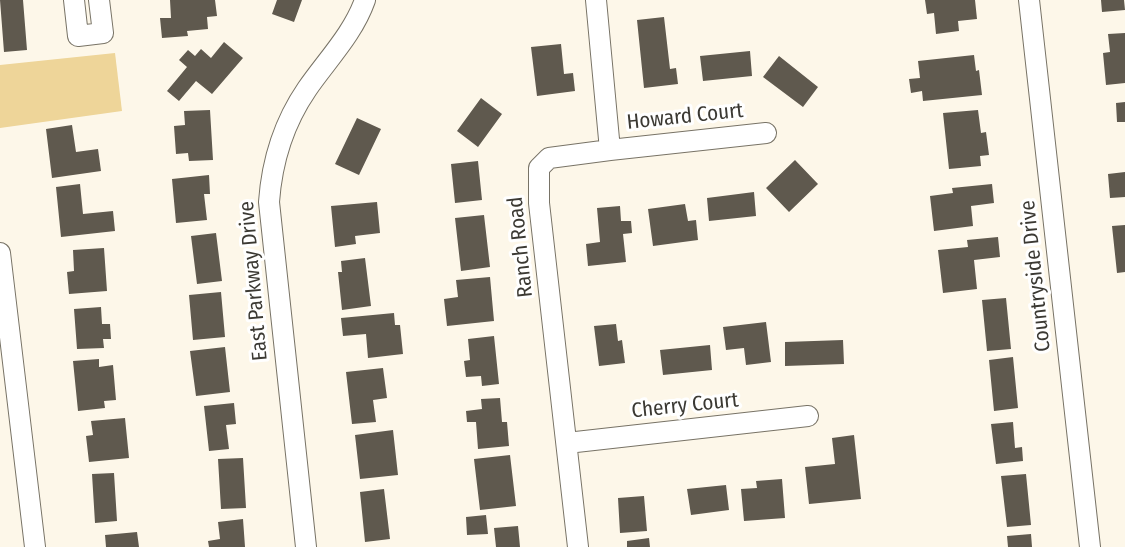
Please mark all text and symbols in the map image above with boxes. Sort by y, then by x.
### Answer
street label: Howard Court [626,98,744,136]
street label: Ranch Road [503,195,539,299]
street label: Countryside Drive [1016,199,1056,353]
street label: East Parkway Drive [234,200,274,362]
street label: Cherry Court [630,388,740,424]

